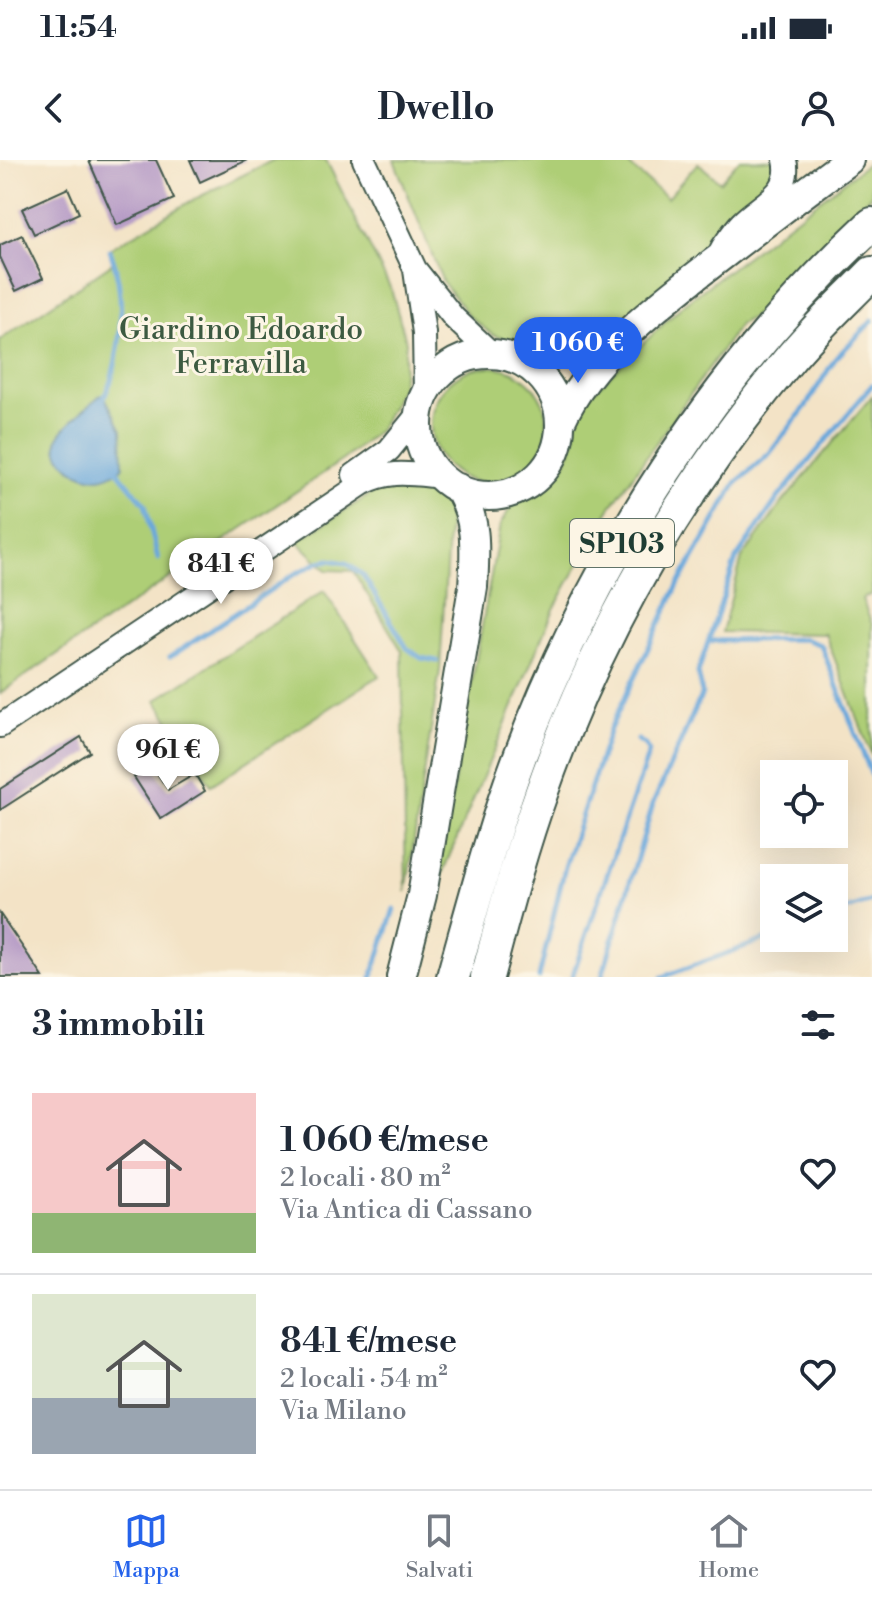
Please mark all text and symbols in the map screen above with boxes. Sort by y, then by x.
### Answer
text: 11:54 [40,9,117,47]
icon: back [32,86,76,130]
text: Dwello [377,86,495,131]
icon: person [796,86,840,130]
park label: Giardino Edoardo Ferravilla [119,311,363,383]
pin: 1 060 € [504,317,652,385]
text: 1 060 € [532,327,624,359]
road number: SP103 [570,519,674,567]
pin: 841 € [165,538,277,606]
text: 841 € [187,548,255,580]
pin: 961 € [112,724,224,792]
text: 961 € [135,734,201,766]
map controls [760,760,848,952]
button: locate [760,760,848,848]
button: layers [760,864,848,952]
icon: filters [796,1003,840,1047]
text: 3 immobili [32,1004,205,1046]
text: 1 060 €/mese [280,1120,489,1162]
icon: home [96,1125,192,1221]
icon: heart [796,1151,840,1195]
text: 2 locali · 80 m² [280,1162,450,1194]
text: Via Antica di Cassano [280,1194,533,1226]
text: 841 €/mese [280,1321,457,1363]
icon: home [96,1326,192,1422]
icon: heart [796,1352,840,1396]
text: 2 locali · 54 m² [280,1363,448,1395]
text: Via Milano [280,1395,407,1427]
tab: Mappa [113,1509,180,1584]
tab: Salvati [406,1509,473,1584]
tab: Home [699,1509,759,1584]

